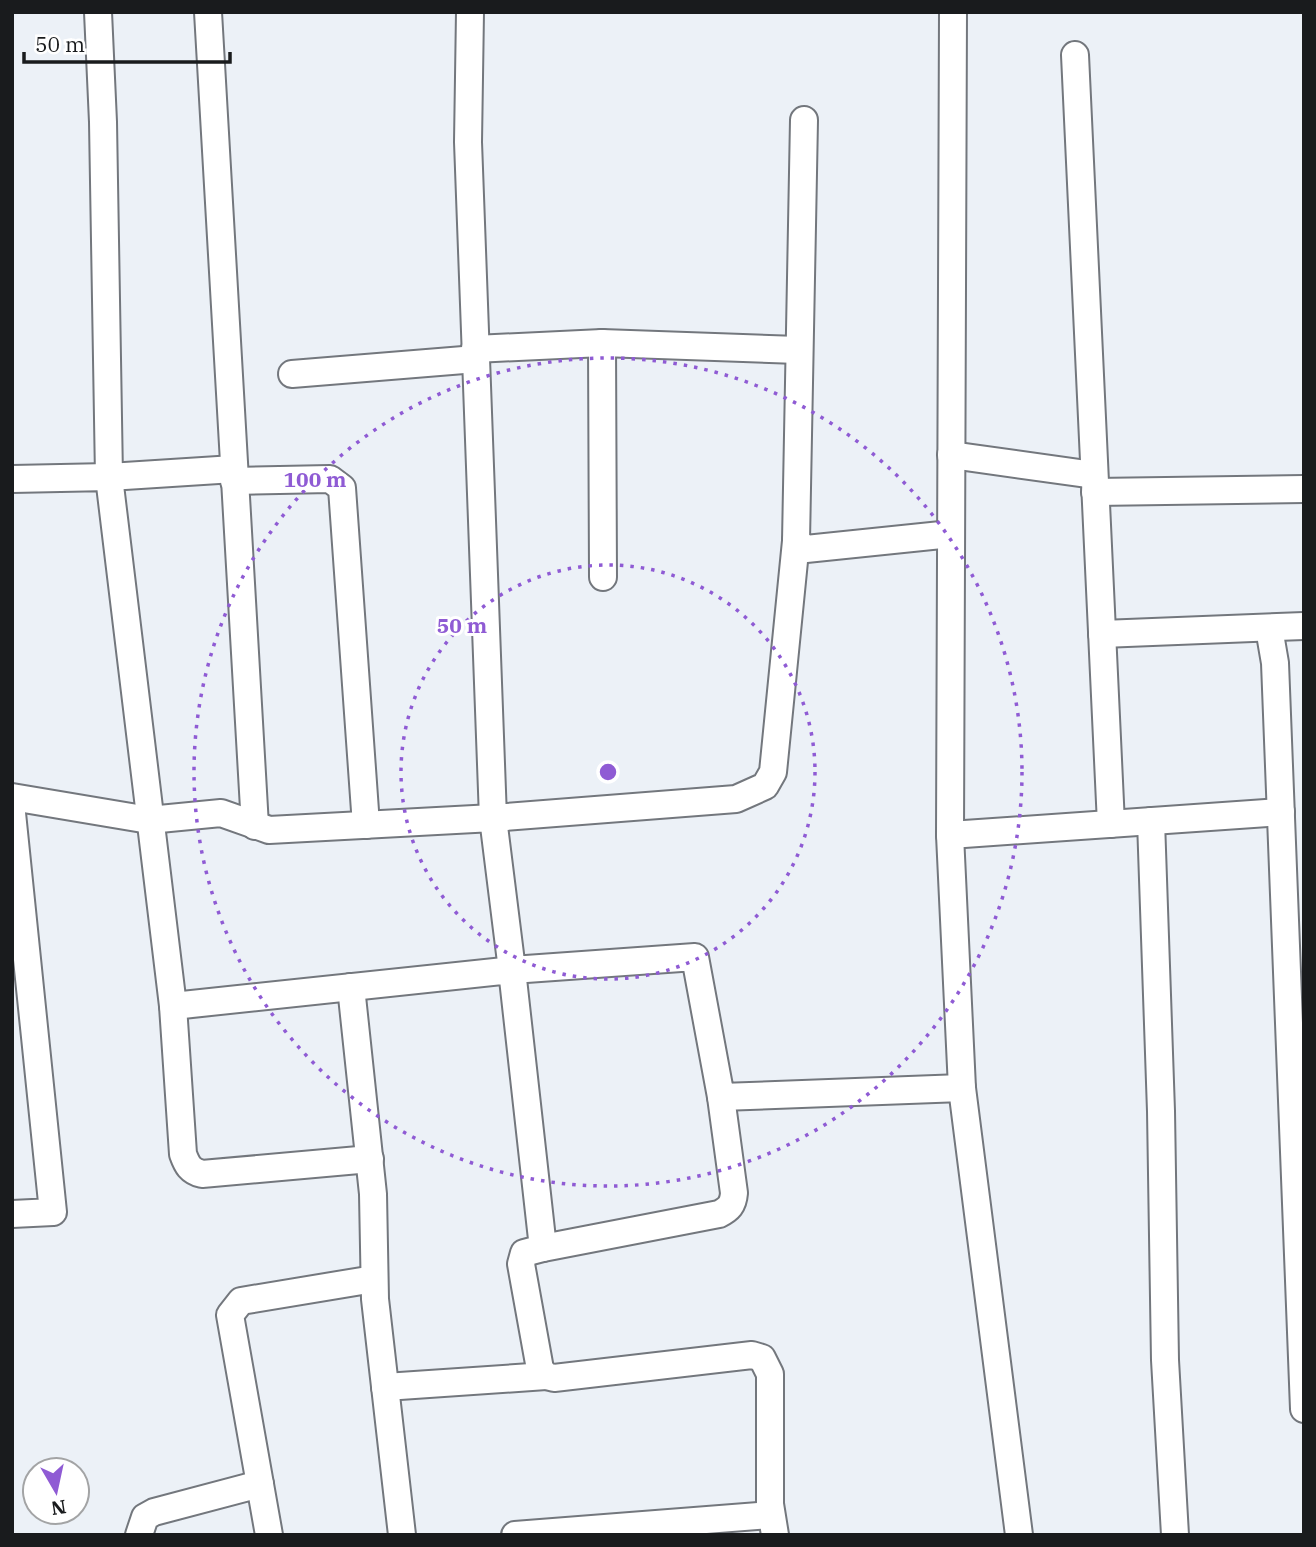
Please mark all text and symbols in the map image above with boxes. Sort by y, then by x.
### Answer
scale bar [24,21,231,65]
text: 50 m [35,30,85,58]
text: 100 m [283,465,347,493]
text: 50 m [437,611,487,639]
centre of rings [596,760,620,784]
north arrow [21,1456,91,1526]
text: N [49,1495,68,1521]

